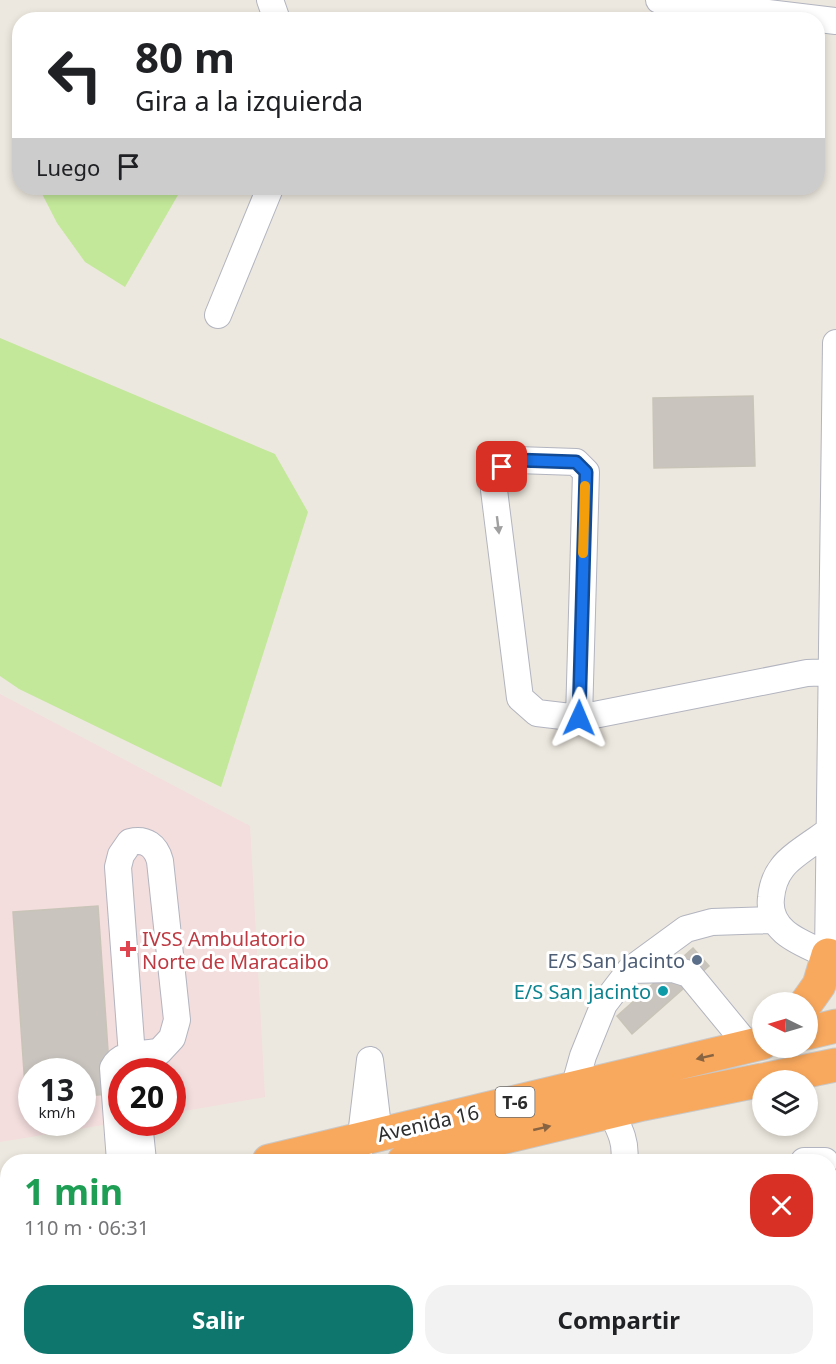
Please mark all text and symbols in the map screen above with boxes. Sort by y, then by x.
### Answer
text: 80 m [135,28,235,85]
icon: left [36,36,114,114]
text: Gira a la izquierda [135,82,363,119]
icon: arrive [112,150,145,183]
text: Luego [36,152,100,182]
pin [476,441,527,492]
icon: arrive [485,450,518,483]
one-way arrow [494,516,503,535]
position arrow [547,686,611,750]
place label: IVSS Ambulatorio Norte de Maracaibo [142,925,329,975]
marker: IVSS Ambulatorio Norte de Maracaibo [119,940,137,958]
place label: E/S San Jacinto [547,947,685,974]
marker: E/S San Jacinto [690,953,704,967]
place label: E/S San jacinto [514,978,651,1005]
marker: E/S San jacinto [656,984,670,998]
north arrow [752,992,818,1058]
map controls [752,992,818,1136]
one-way arrow [695,1053,714,1062]
speed limit sign: 20 [108,1058,186,1136]
text: 13 [40,1069,74,1110]
button: layers [752,1070,818,1136]
road number: T-6 [496,1087,534,1117]
street label: Avenida 16 [375,1098,481,1148]
text: km/h [39,1102,75,1122]
one-way arrow [533,1123,551,1133]
text: 1 min [24,1167,123,1216]
button: close [750,1174,813,1237]
text: 110 m · 06:31 [24,1214,149,1241]
button: Salir [24,1285,413,1354]
button: Compartir [425,1285,813,1354]

